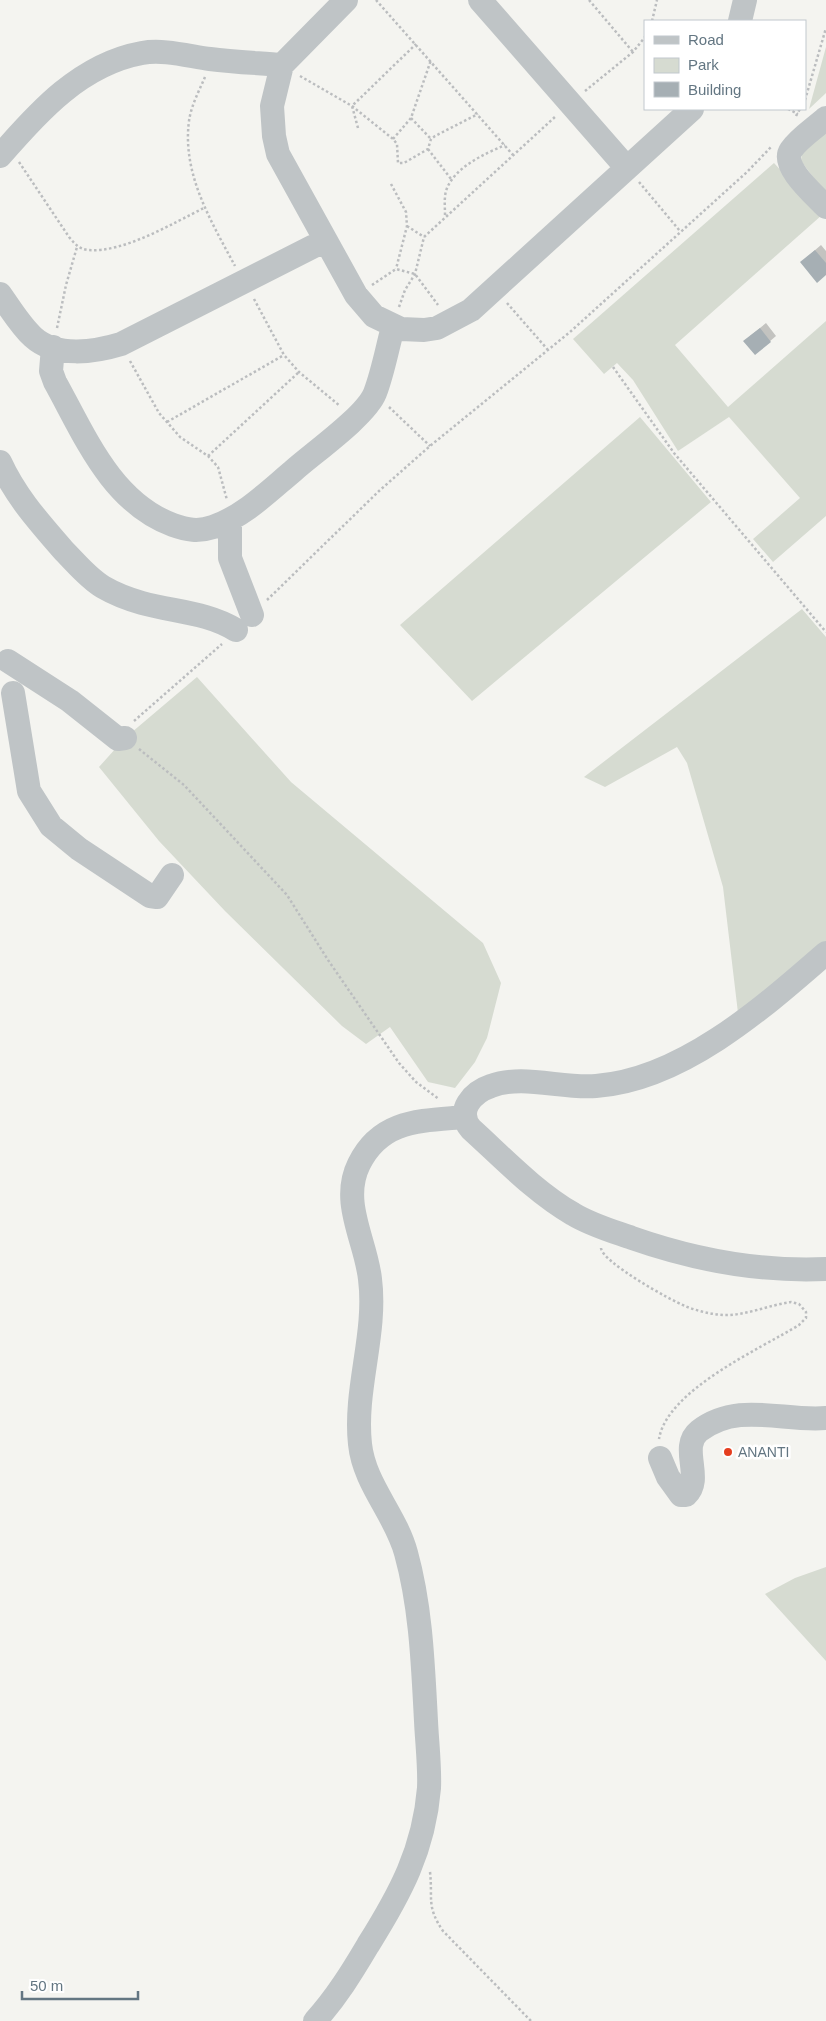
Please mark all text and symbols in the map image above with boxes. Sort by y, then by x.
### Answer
legend [644,20,806,110]
text: Road [688,31,724,48]
text: Park [688,56,719,73]
text: Building [688,81,741,98]
place label: ΑΝΑΝΤΙ [738,1444,789,1460]
marker: ΑΝΑΝΤΙ [722,1446,734,1458]
scale bar [22,1968,139,2000]
text: 50 m [30,1977,63,1994]

